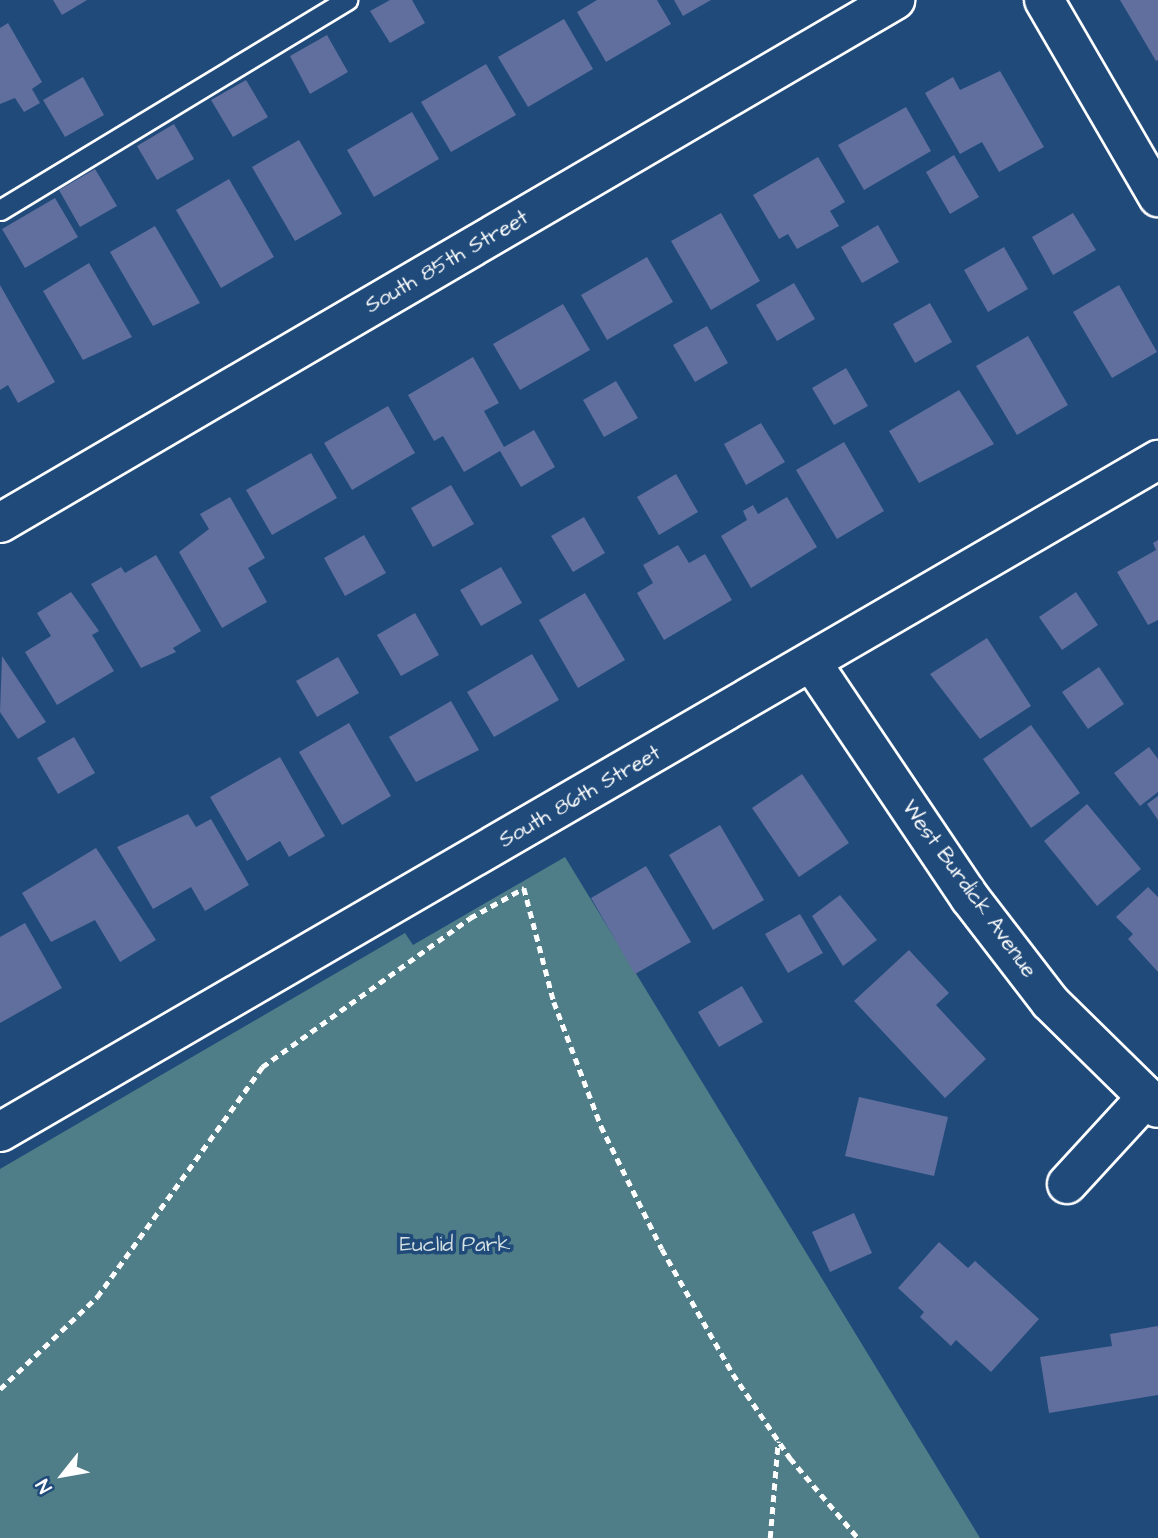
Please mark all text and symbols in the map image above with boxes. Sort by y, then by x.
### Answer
street label: South 85th Street [361,205,533,319]
street label: South 86th Street [495,741,665,853]
street label: West Burdick Avenue [896,796,1042,982]
park label: Euclid Park [400,1232,510,1258]
north arrow [28,1440,98,1510]
text: N [30,1474,59,1498]

